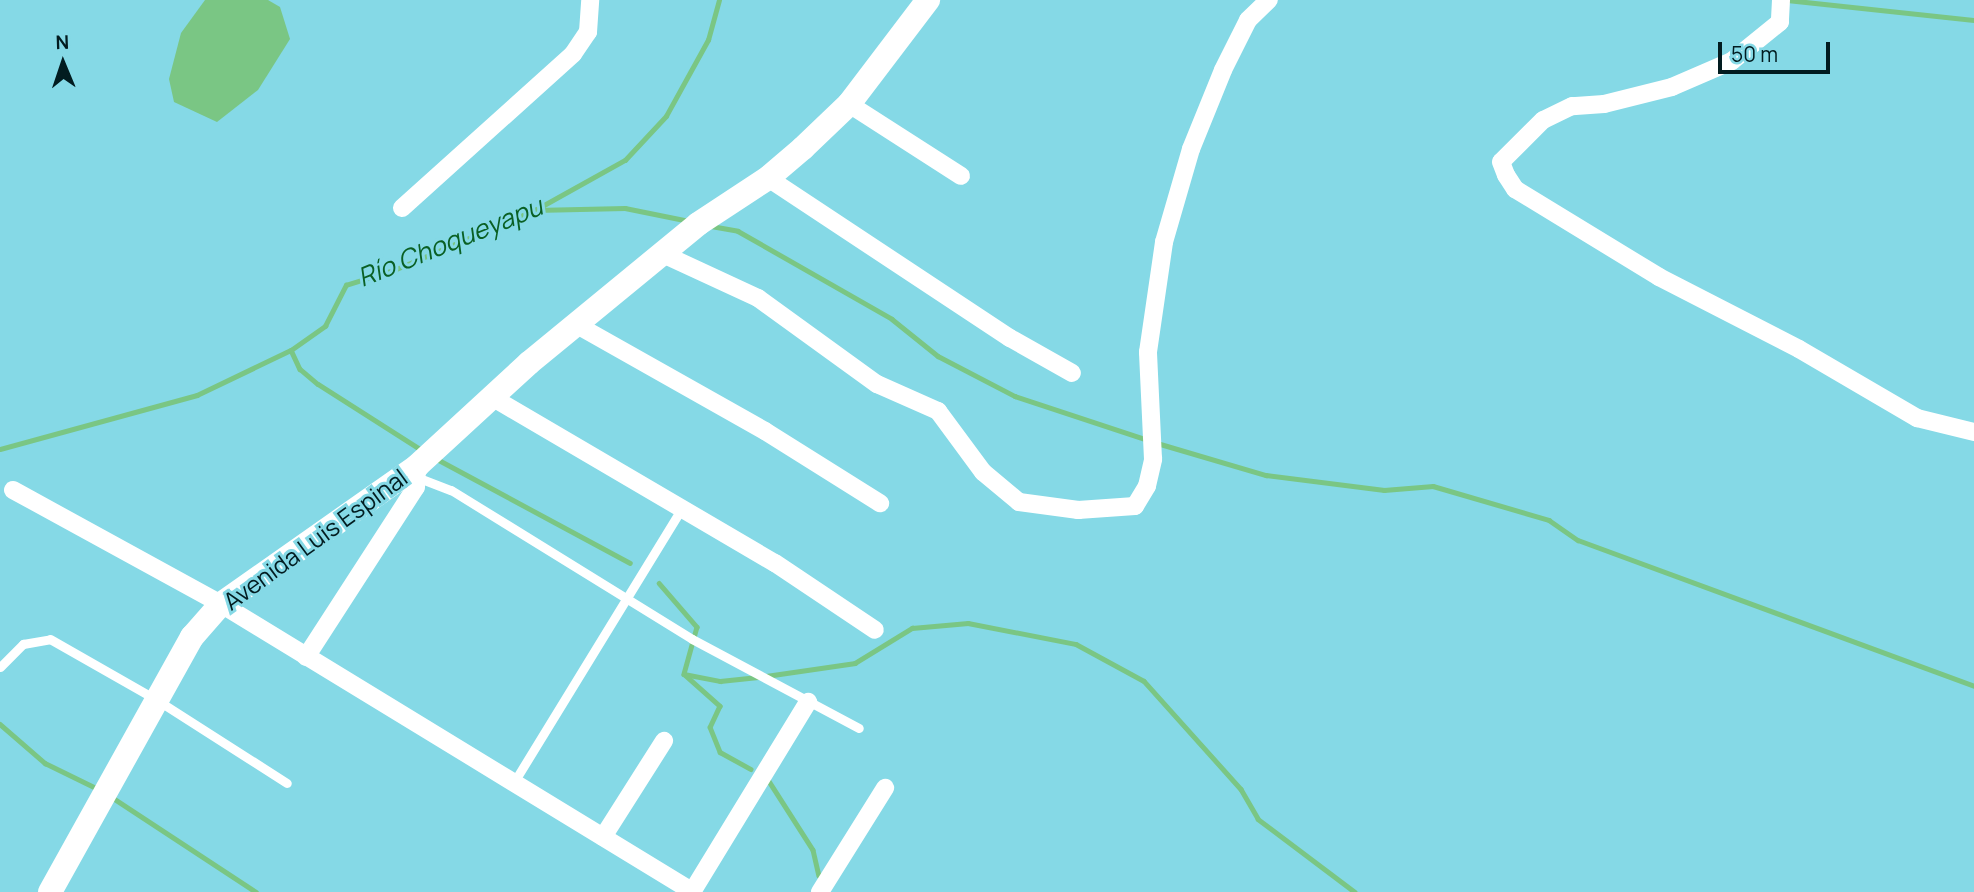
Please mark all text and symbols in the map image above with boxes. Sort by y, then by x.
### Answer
north arrow [28,28,98,98]
scale bar [1722,28,1834,72]
text: N [55,29,70,55]
text: 50 m [1731,40,1778,68]
water label: Río Choqueyapu [353,191,547,293]
street label: Avenida Luis Espinal [217,463,413,615]

